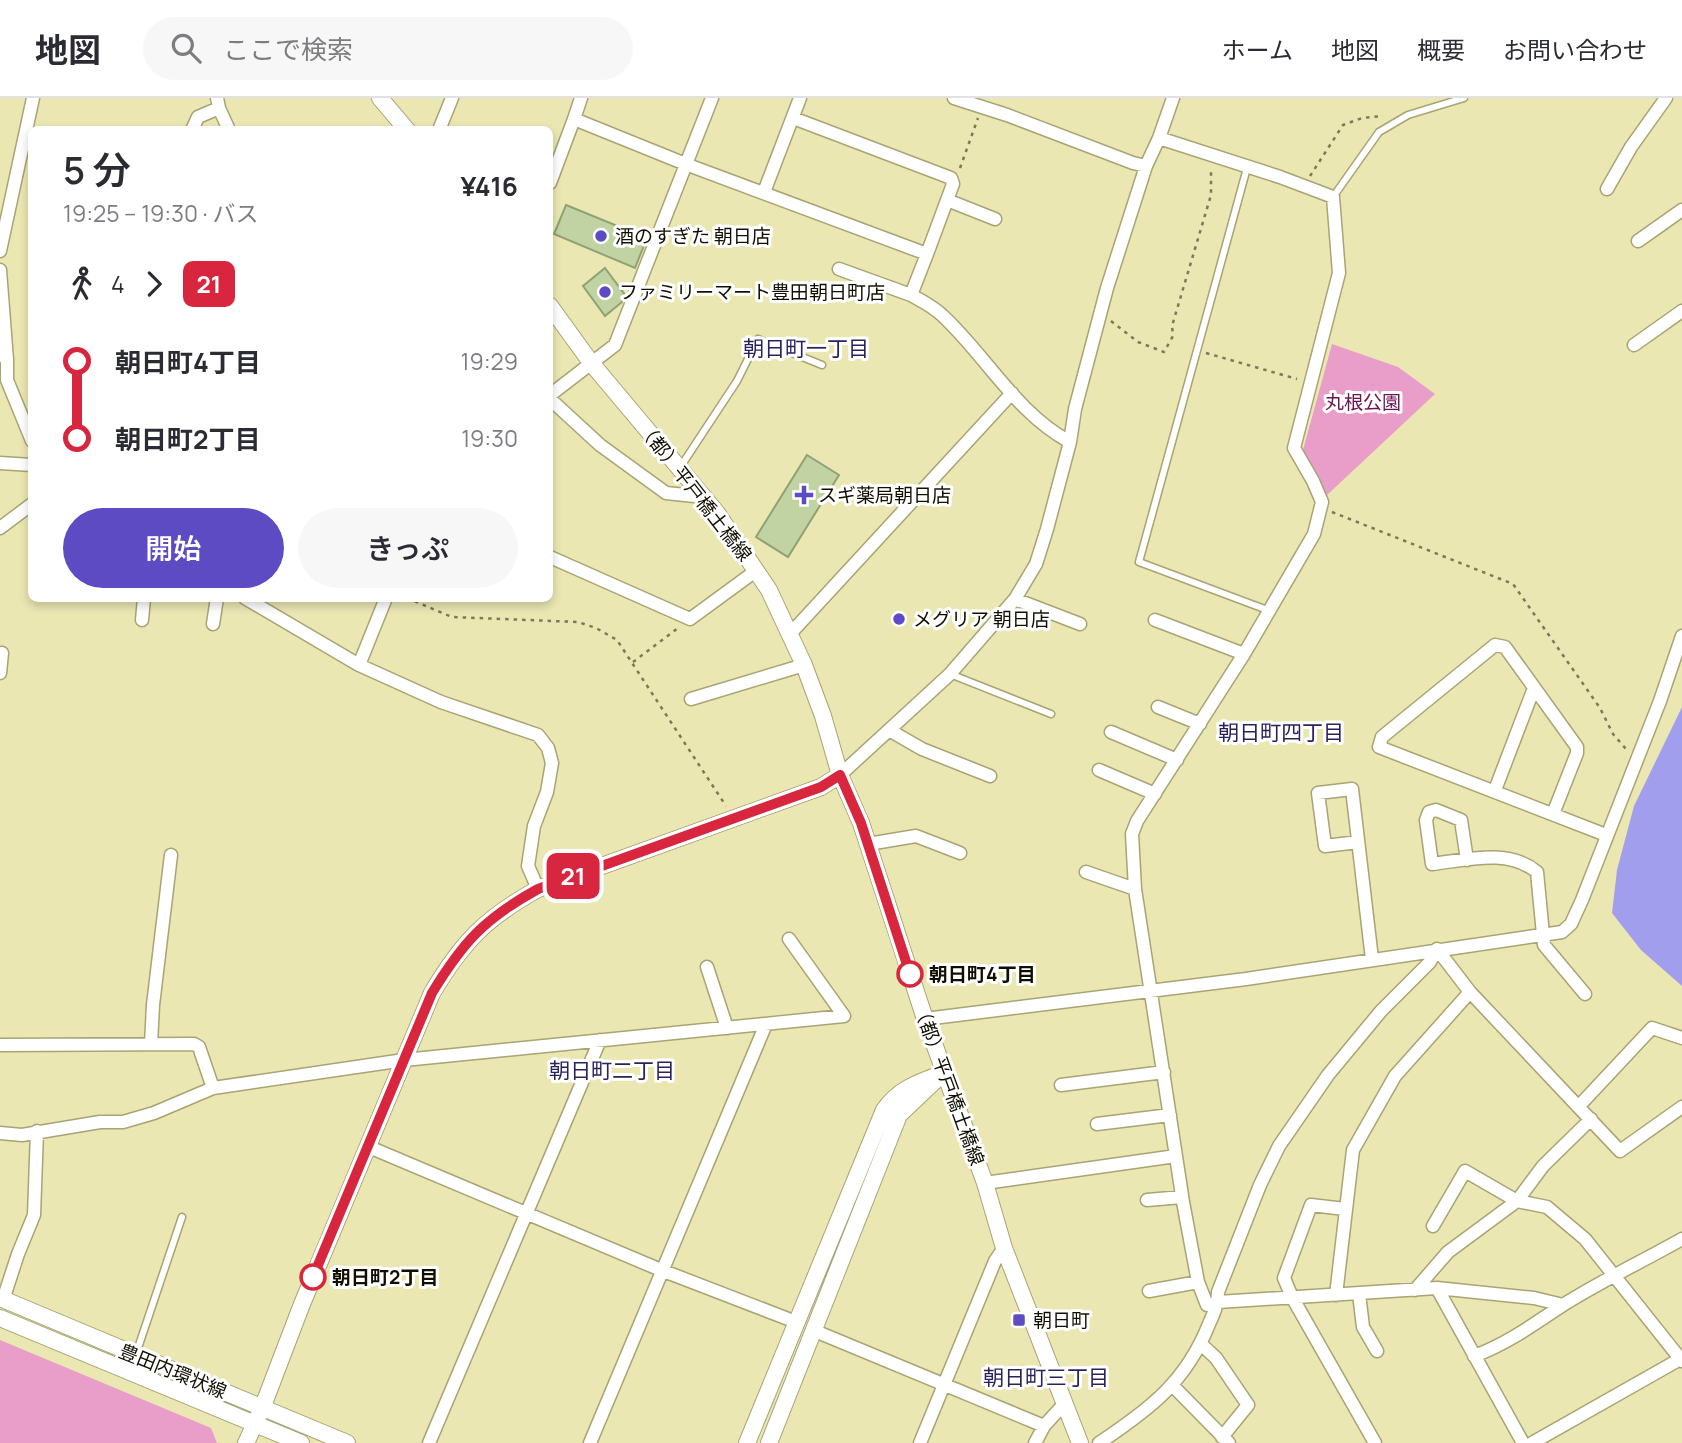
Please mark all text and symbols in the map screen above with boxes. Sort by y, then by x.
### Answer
search box [143,17,633,80]
text: 地図 [35,27,101,72]
icon: search [167,29,205,67]
text: ここで検索 [223,31,353,67]
text: ホーム [1222,33,1293,66]
text: 地図 [1331,33,1379,66]
text: 概要 [1417,33,1465,66]
text: お問い合わせ [1503,33,1647,66]
text: 5 分 [63,143,131,195]
text: ¥416 [461,168,518,204]
text: 19:25 – 19:30 · バス [63,197,258,229]
place label: 酒のすぎた 朝日店 [615,223,771,249]
marker: 酒のすぎた 朝日店 [593,228,609,244]
icon: walk [63,265,101,303]
icon: forward [135,265,173,303]
text: 21 [197,267,221,300]
text: 4 [111,268,125,300]
place label: ファミリーマート豊田朝日町店 [619,279,885,305]
marker: ファミリーマート豊田朝日町店 [597,284,613,300]
district label: 朝日町一丁目 [743,334,869,362]
text: 朝日町4丁目 [115,344,261,380]
text: 19:29 [461,345,518,377]
park label: 丸根公園 [1325,389,1401,415]
street label: （都）平戸橋土橋線 [632,416,758,566]
text: 朝日町2丁目 [115,421,260,457]
text: 19:30 [461,422,518,454]
place label: スギ薬局朝日店 [818,482,951,508]
marker: スギ薬局朝日店 [796,487,812,503]
button: 開始 [63,508,284,588]
button: きっぷ [298,508,518,588]
place label: メグリア 朝日店 [913,606,1050,632]
marker: メグリア 朝日店 [891,611,907,627]
district label: 朝日町四丁目 [1218,718,1344,746]
line badge: 21 [542,853,604,899]
text: 21 [561,859,585,892]
marker: 朝日町4丁目 [897,961,923,987]
place label: 朝日町4丁目 [929,961,1036,987]
street label: （都）平戸橋土橋線 [908,999,990,1169]
district label: 朝日町二丁目 [549,1056,675,1084]
marker: 朝日町2丁目 [300,1264,326,1290]
place label: 朝日町2丁目 [332,1264,438,1290]
place label: 朝日町 [1033,1307,1090,1333]
marker: 朝日町 [1011,1312,1027,1328]
street label: 豊田内環状線 [115,1338,231,1404]
district label: 朝日町三丁目 [983,1363,1109,1391]

